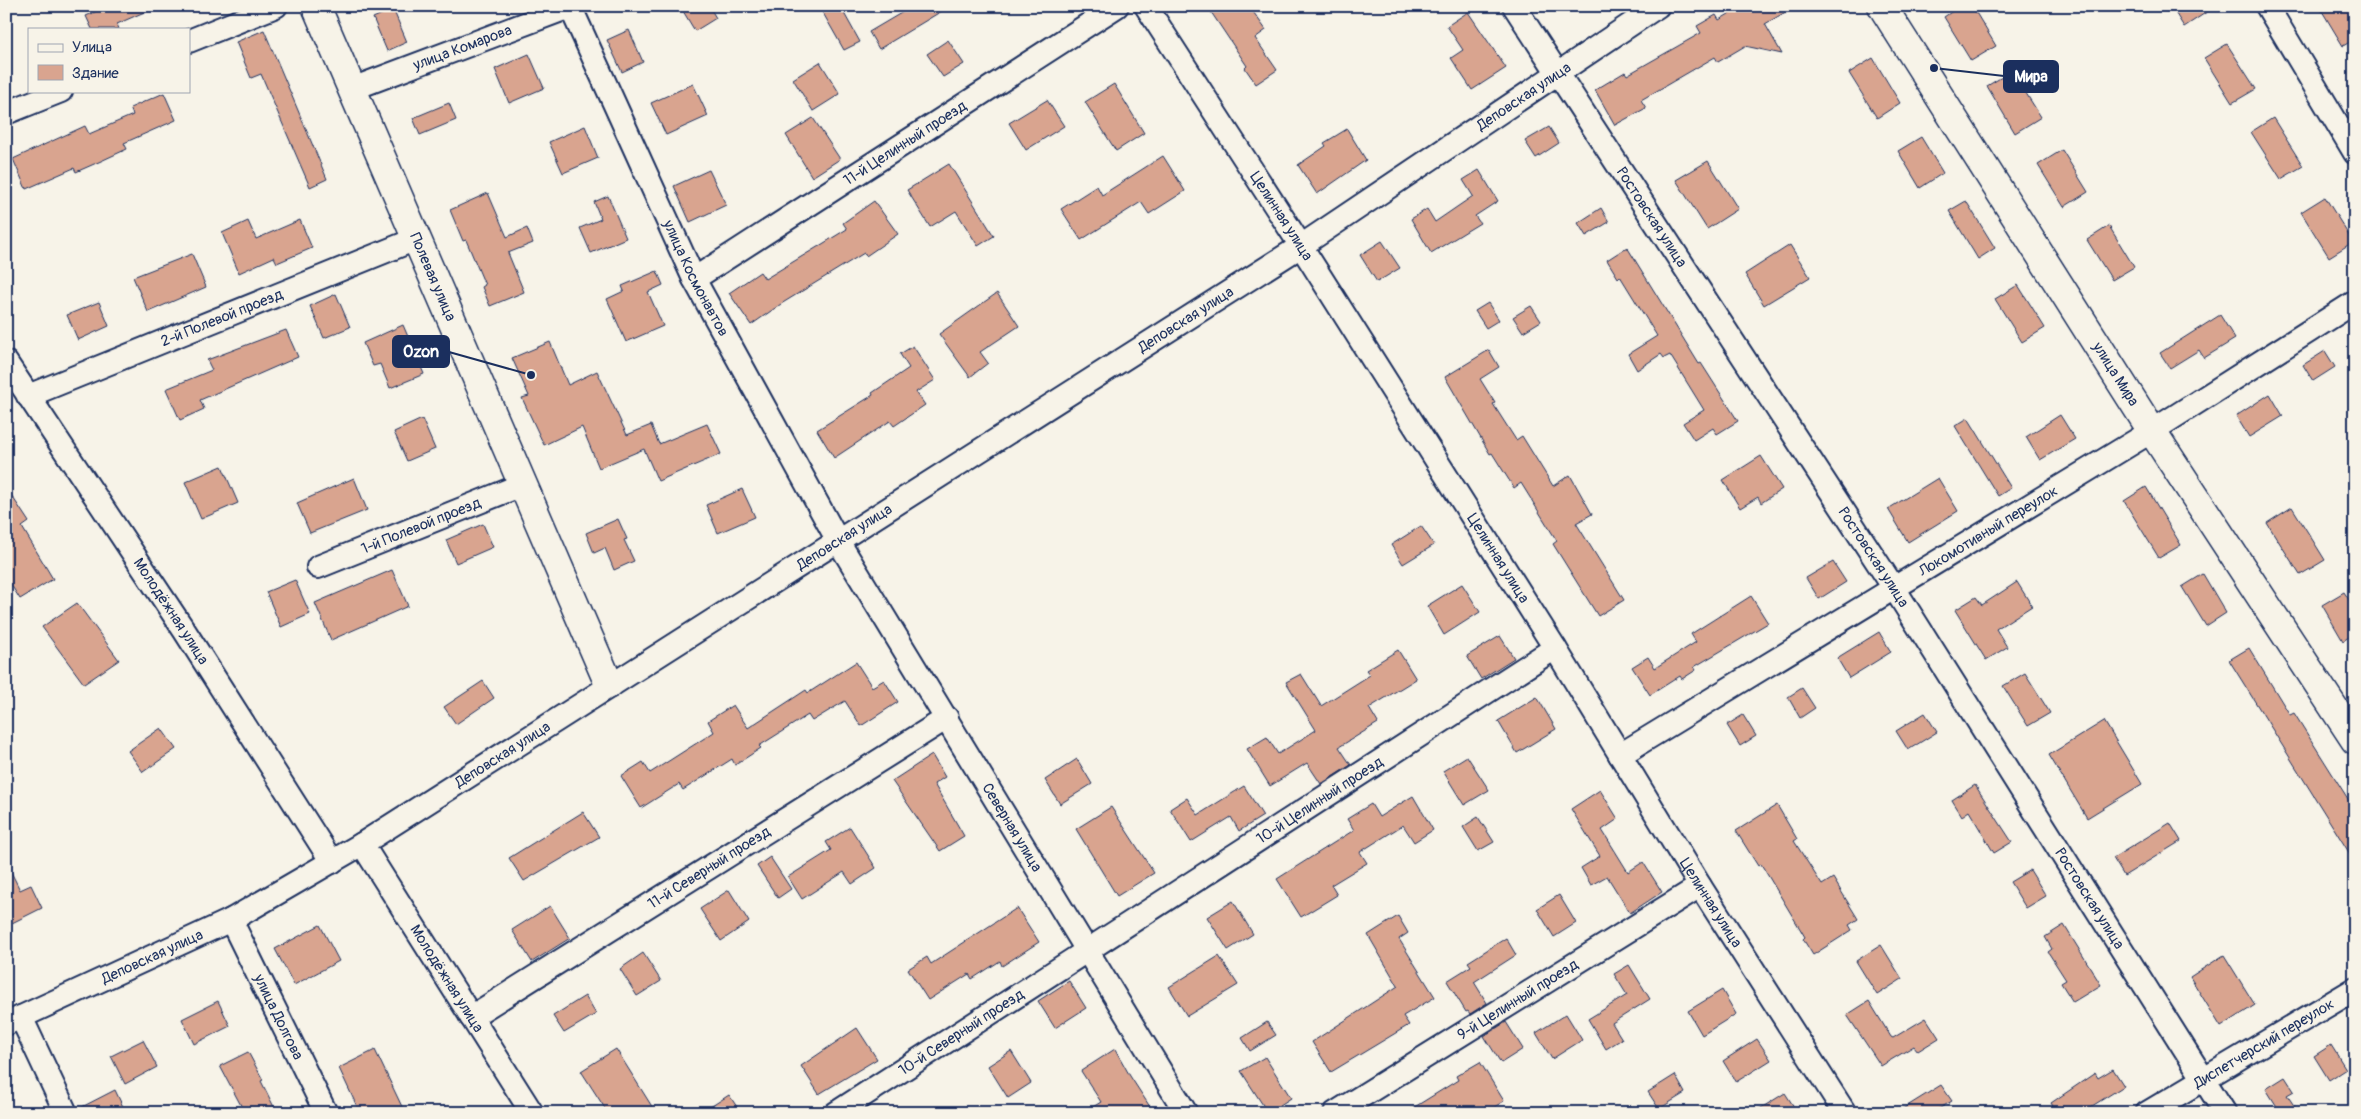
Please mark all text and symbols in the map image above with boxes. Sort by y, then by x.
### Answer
street label: улица Комарова [410,21,514,75]
legend [28,28,190,92]
text: Улица [72,38,112,57]
street label: Деповская улица [1472,58,1575,136]
callout: Мира [2004,61,2058,92]
text: Здание [72,64,119,83]
text: Мира [2014,67,2048,87]
street label: 11-й Целинный проезд [840,97,970,190]
street label: Ростовская улица [1612,164,1691,271]
street label: Целинная улица [1245,168,1317,264]
street label: улица Космонавтов [658,216,733,340]
street label: Полевая улица [405,230,460,324]
street label: Деповская улица [1134,282,1237,358]
street label: 2-й Полевой проезд [158,285,286,351]
callout: Ozon [393,336,449,367]
street label: улица Мира [2087,338,2143,410]
text: Ozon [403,342,439,362]
street label: Локомотивный переулок [1914,481,2062,581]
street label: 1-й Полевой проезд [358,493,484,559]
street label: Деповская улица [792,500,896,575]
street label: Ростовская улица [1834,504,1913,611]
street label: Целинная улица [1462,510,1533,607]
street label: Молодёжная улица [129,555,213,668]
street label: Деповская улица [451,717,554,793]
street label: 10-й Целинный проезд [1253,753,1387,849]
street label: Северная улица [977,780,1046,876]
street label: 11-й Северный проезд [644,822,774,914]
street label: Ростовская улица [2050,845,2128,953]
street label: Целинная улица [1675,855,1746,951]
street label: Молодёжная улица [405,921,488,1036]
street label: Деповская улица [98,925,206,989]
street label: 9-й Целинный проезд [1454,955,1582,1045]
street label: улица Долгова [249,970,307,1063]
street label: 10-й Северный проезд [895,985,1028,1080]
street label: Диспетчерский переулок [2190,994,2338,1093]

